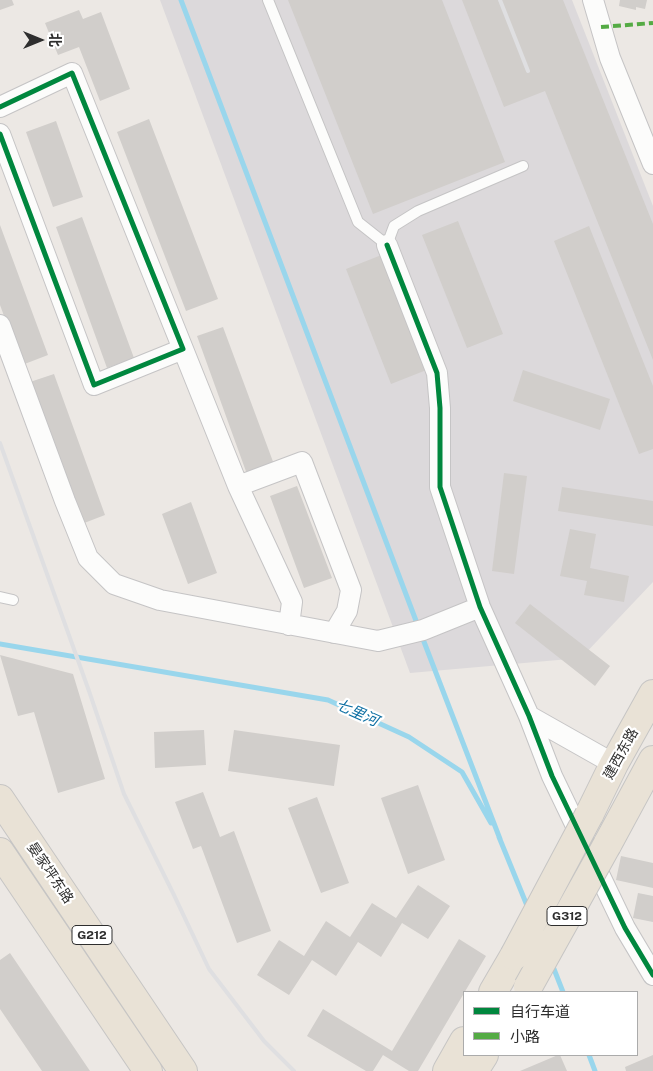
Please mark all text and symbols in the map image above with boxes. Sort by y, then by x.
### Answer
north arrow [15,15,65,65]
text: 北 [47,33,63,47]
water label: 七里河 [333,696,381,730]
street label: 建西东路 [600,725,642,783]
street label: 晏家坪东路 [23,839,77,907]
road number: G312 [547,906,587,926]
road number: G212 [72,926,112,944]
legend [463,991,638,1056]
text: 自行车道 [510,1003,570,1020]
text: 小路 [510,1028,540,1045]

